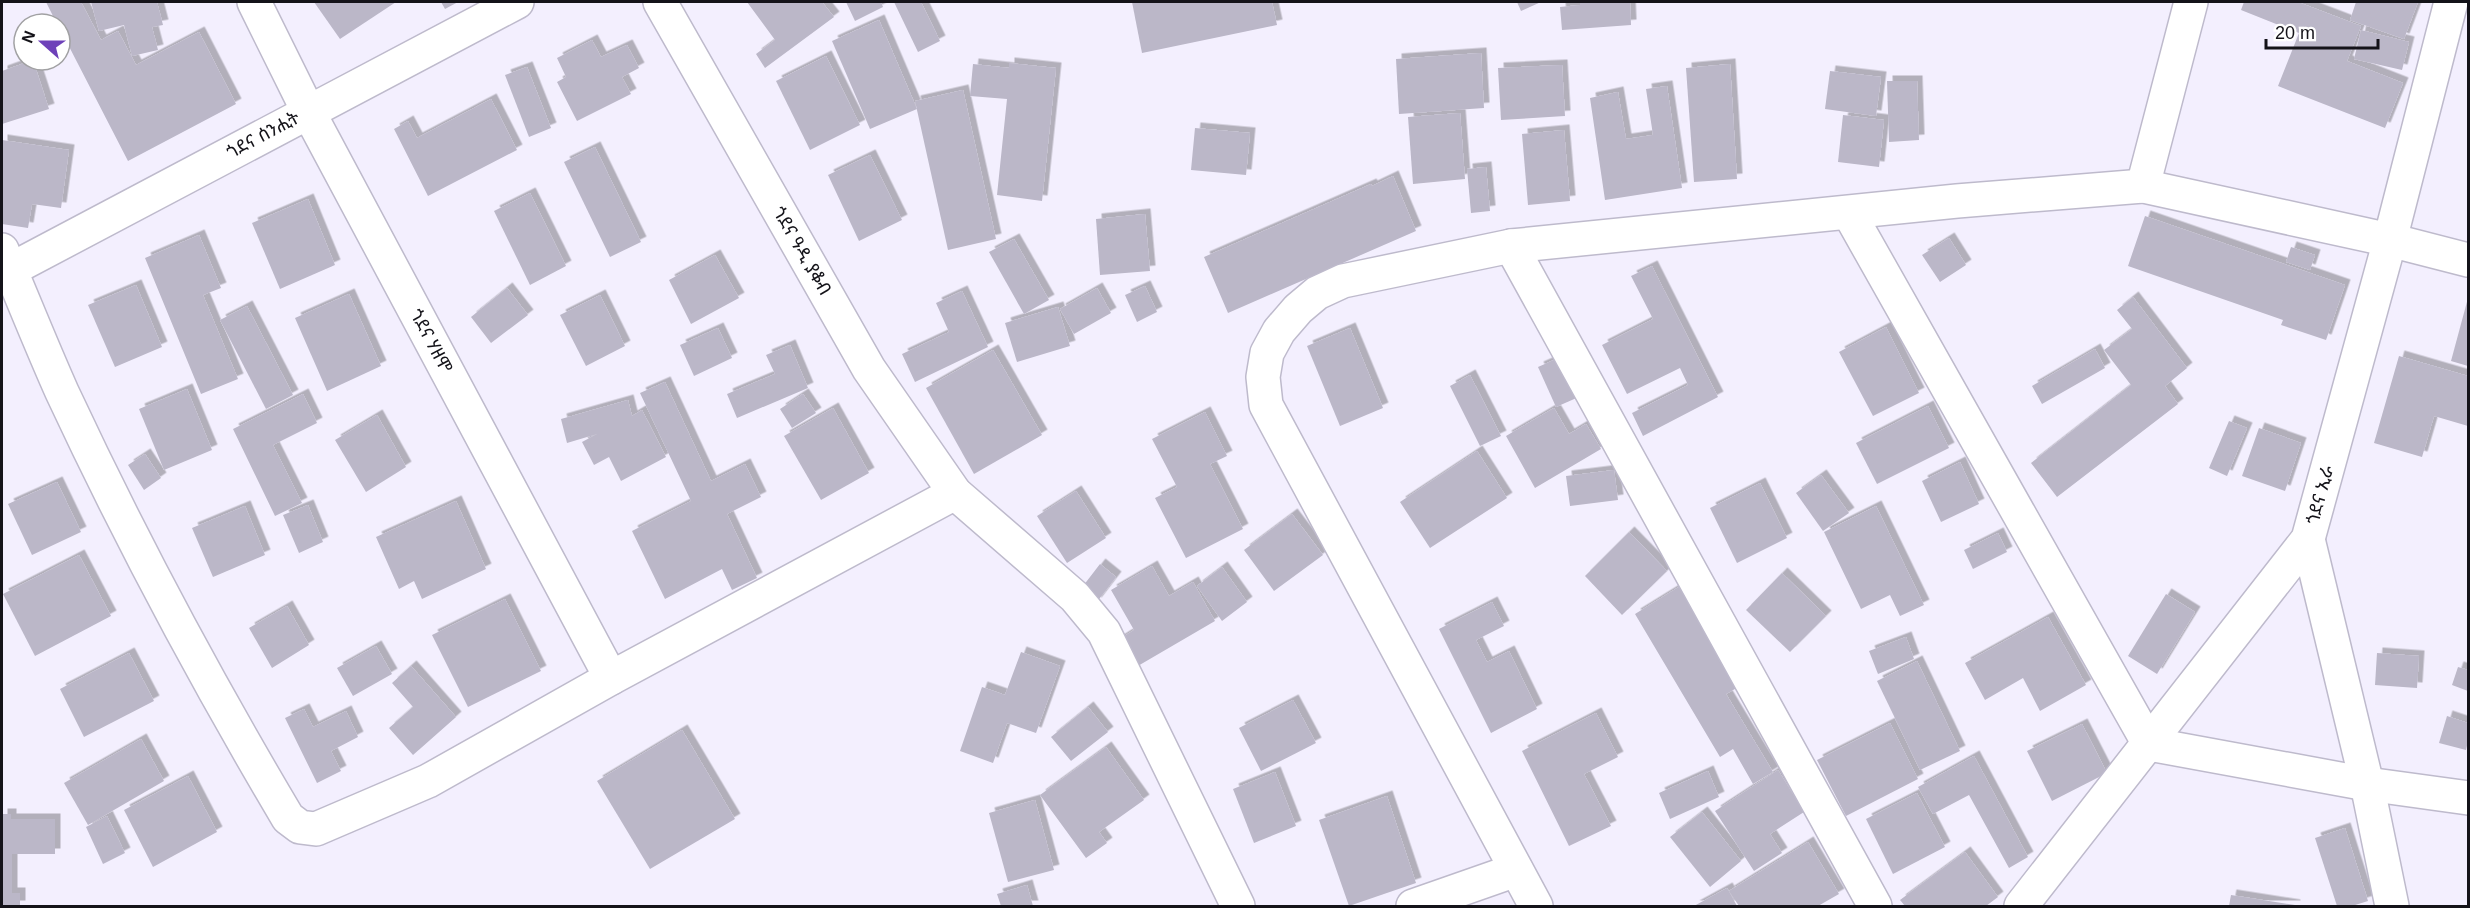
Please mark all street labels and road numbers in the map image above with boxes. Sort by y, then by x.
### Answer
street label: ጎደና ሰንሒት [223,107,303,163]
street label: ጎደና ዓዲ ያቆብ [769,203,835,299]
street label: ጎደና ሃዘሞ [406,306,456,377]
street label: ጎደና ኢራ [2303,463,2337,527]

